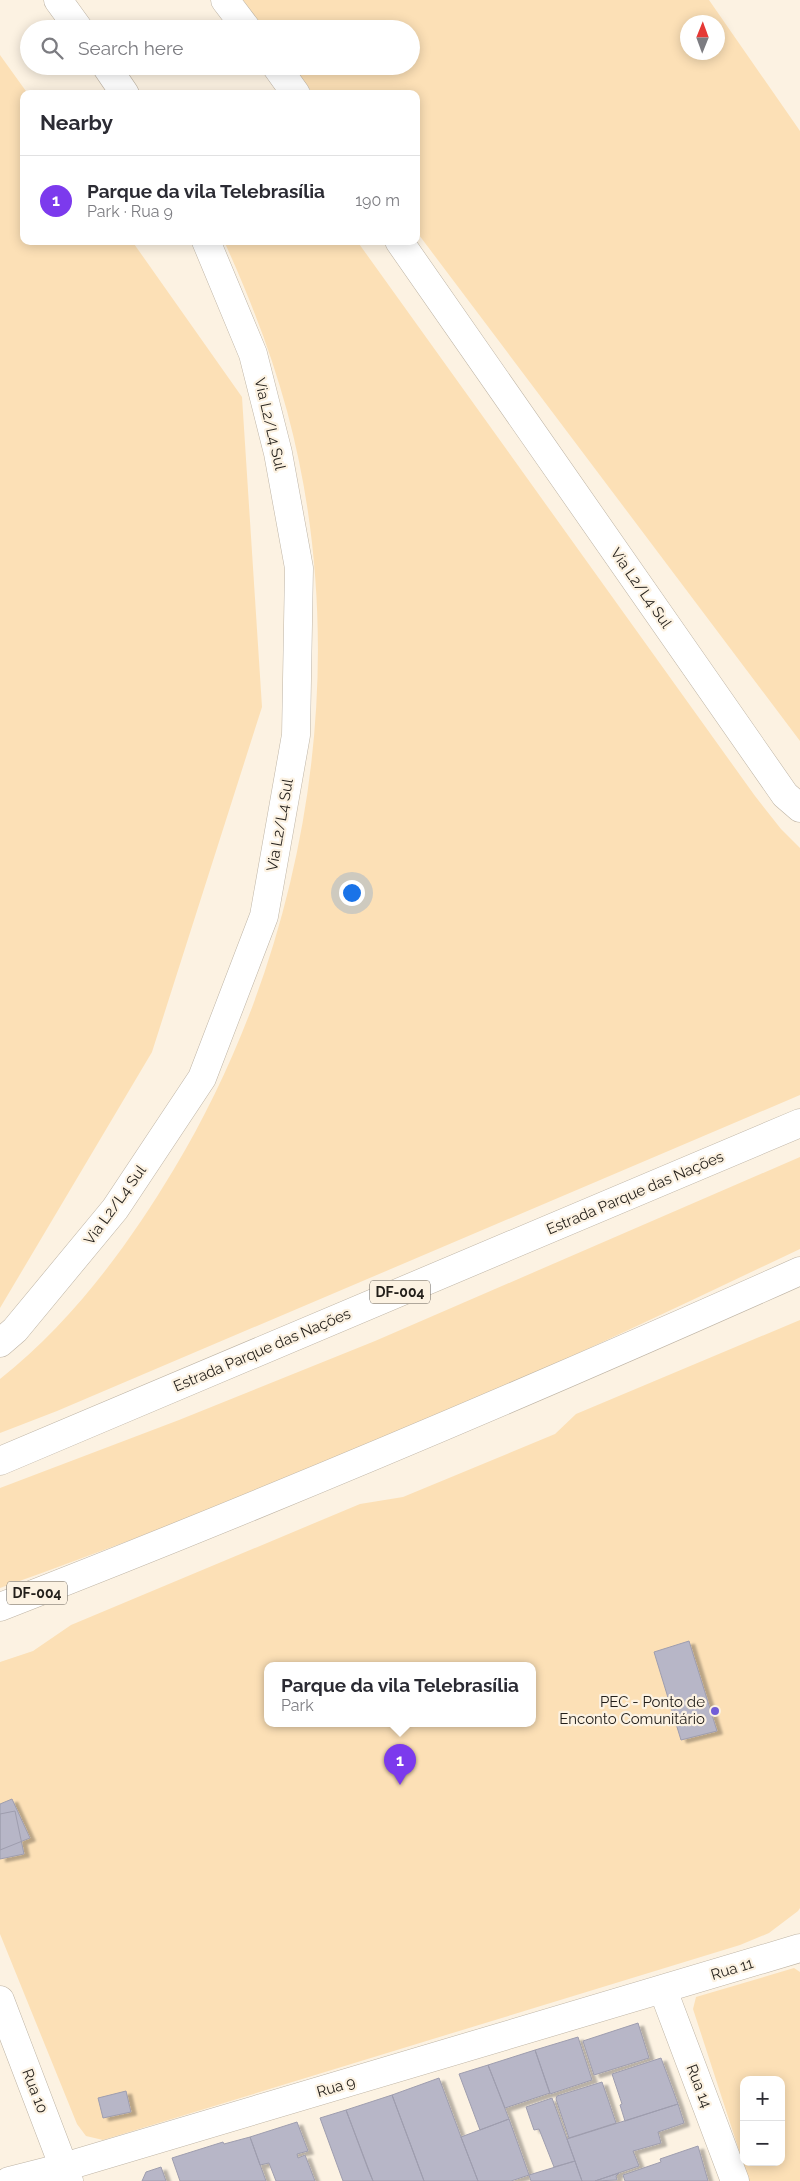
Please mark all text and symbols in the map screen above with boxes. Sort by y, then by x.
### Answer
north arrow [680,15,725,60]
search box [20,20,420,75]
icon: search [38,34,66,62]
text: Search here [78,37,184,59]
text: Nearby [40,110,113,135]
text: Parque da vila Telebrasília [87,180,325,202]
text: 1 [52,191,60,210]
text: 190 m [355,191,400,210]
text: Park · Rua 9 [87,202,173,221]
street label: Via L2/L4 Sul [251,376,290,473]
street label: Via L2/L4 Sul [607,544,676,632]
street label: Via L2/L4 Sul [263,776,297,873]
your location [339,880,365,906]
street label: Estrada Parque das Nações [544,1147,726,1239]
street label: Via L2/L4 Sul [80,1161,150,1248]
road number: DF-004 [370,1280,430,1304]
street label: Estrada Parque das Nações [171,1304,353,1396]
road number: DF-004 [7,1582,67,1605]
popup [264,1662,536,1727]
text: Parque da vila Telebrasília [281,1674,519,1696]
place label: PEC - Ponto de Enconto Comunitário [559,1693,705,1728]
text: Park [281,1696,314,1715]
marker: PEC - Ponto de Enconto Comunitário [709,1705,721,1717]
pin: 1 [384,1744,416,1785]
street label: Rua 11 [709,1954,756,1984]
street label: Rua 14 [682,2062,716,2110]
street label: Rua 10 [18,2066,52,2116]
street label: Rua 9 [315,2073,358,2101]
map controls [740,2076,785,2166]
button: + [740,2076,785,2121]
button: − [740,2121,785,2166]

